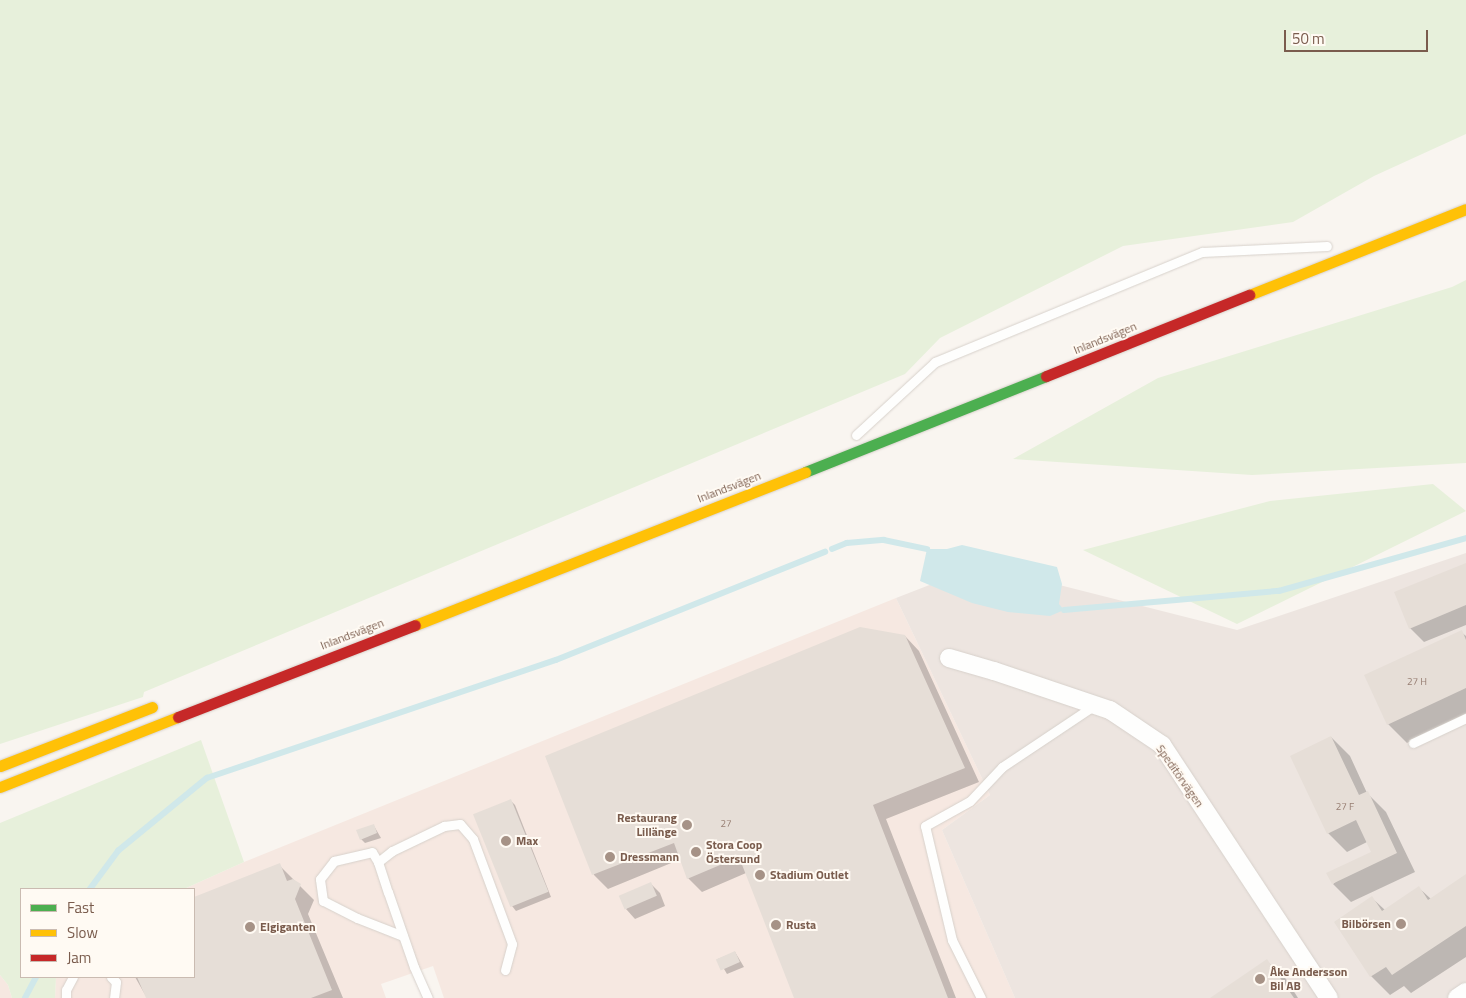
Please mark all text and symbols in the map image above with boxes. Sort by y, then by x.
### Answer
scale bar [1286,20,1430,52]
text: 50 m [1292,27,1325,50]
street label: Inlandsvägen [1071,319,1139,357]
street label: Inlandsvägen [695,468,763,506]
street label: Inlandsvägen [318,615,386,653]
house number: 27 H [1407,676,1427,688]
street label: Speditörvägen [1153,742,1207,810]
house number: 27 F [1336,801,1354,813]
place label: Restaurang Lillänge [617,811,677,839]
house number: 27 [720,818,732,830]
marker: Restaurang Lillänge [681,819,693,831]
place label: Max [516,834,538,848]
marker: Max [500,835,512,847]
place label: Stora Coop Östersund [706,838,762,866]
marker: Stora Coop Östersund [690,846,702,858]
place label: Dressmann [620,850,679,864]
marker: Dressmann [604,851,616,863]
place label: Stadium Outlet [770,868,849,882]
marker: Stadium Outlet [754,869,766,881]
legend [20,888,195,978]
text: Fast [67,896,94,919]
place label: Bilbörsen [1342,917,1391,931]
place label: Rusta [786,918,816,932]
marker: Bilbörsen [1395,918,1407,930]
marker: Rusta [770,919,782,931]
place label: Elgiganten [260,920,316,934]
text: Slow [67,921,98,944]
marker: Elgiganten [244,921,256,933]
text: Jam [67,946,91,969]
place label: Åke Andersson Bil AB [1270,965,1347,993]
marker: Åke Andersson Bil AB [1254,973,1266,985]

